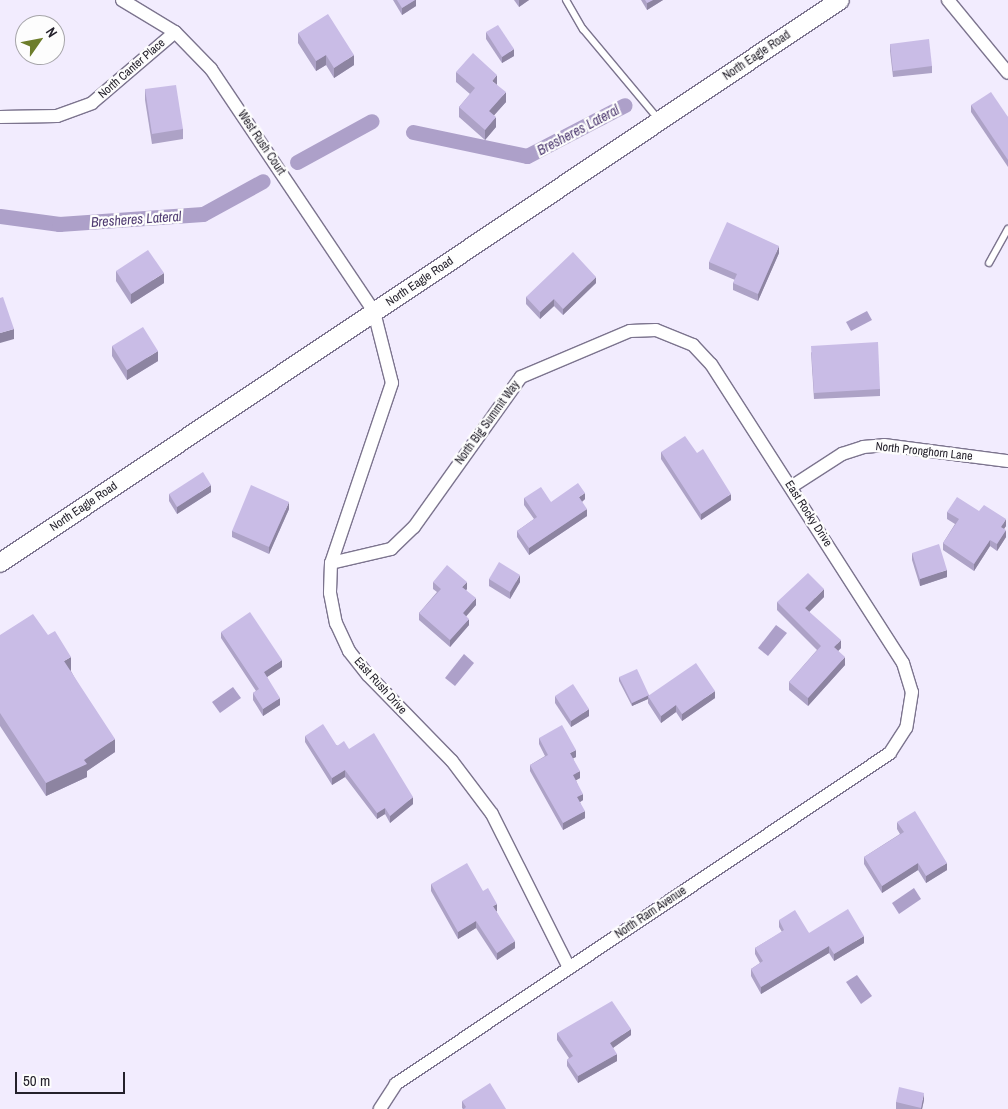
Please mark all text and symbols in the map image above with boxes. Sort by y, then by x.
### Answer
north arrow [15,15,65,65]
text: N [42,24,62,41]
street label: North Eagle Road [721,28,793,84]
street label: North Canter Place [96,36,168,102]
water label: Bresheres Lateral [534,101,622,159]
street label: West Rush Court [234,108,288,178]
water label: Bresheres Lateral [90,207,182,231]
street label: North Eagle Road [384,254,456,310]
street label: North Big Summit Way [453,378,523,468]
street label: North Pronghorn Lane [875,440,973,464]
street label: East Rocky Drive [781,478,835,550]
street label: North Eagle Road [48,479,120,535]
street label: East Rush Drive [351,655,409,717]
street label: North Ram Avenue [612,884,690,942]
scale bar [18,1062,128,1094]
text: 50 m [23,1070,50,1091]

